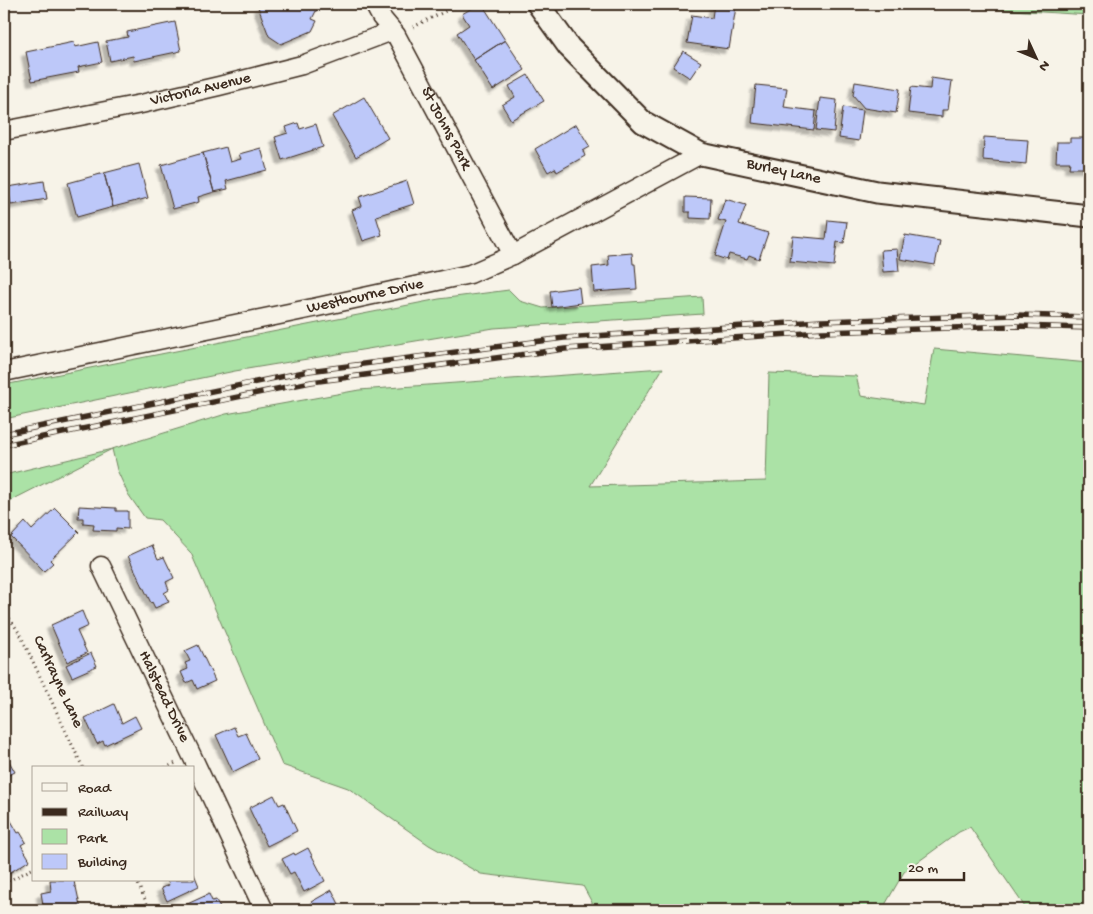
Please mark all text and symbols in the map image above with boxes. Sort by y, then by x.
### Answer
north arrow [1010,32,1060,82]
text: N [1034,56,1053,74]
street label: Victoria Avenue [148,69,254,111]
street label: St Johns Park [416,84,476,175]
street label: Burley Lane [744,154,823,189]
street label: Westbourne Drive [305,275,426,319]
street label: Carlrayne Lane [27,633,87,732]
street label: Halstead Drive [134,648,194,746]
legend [32,766,195,882]
text: Road [78,780,112,798]
text: Railway [78,804,129,822]
text: Park [77,830,108,848]
scale bar [900,849,964,881]
text: Building [77,854,127,872]
text: 20 m [908,860,938,878]

